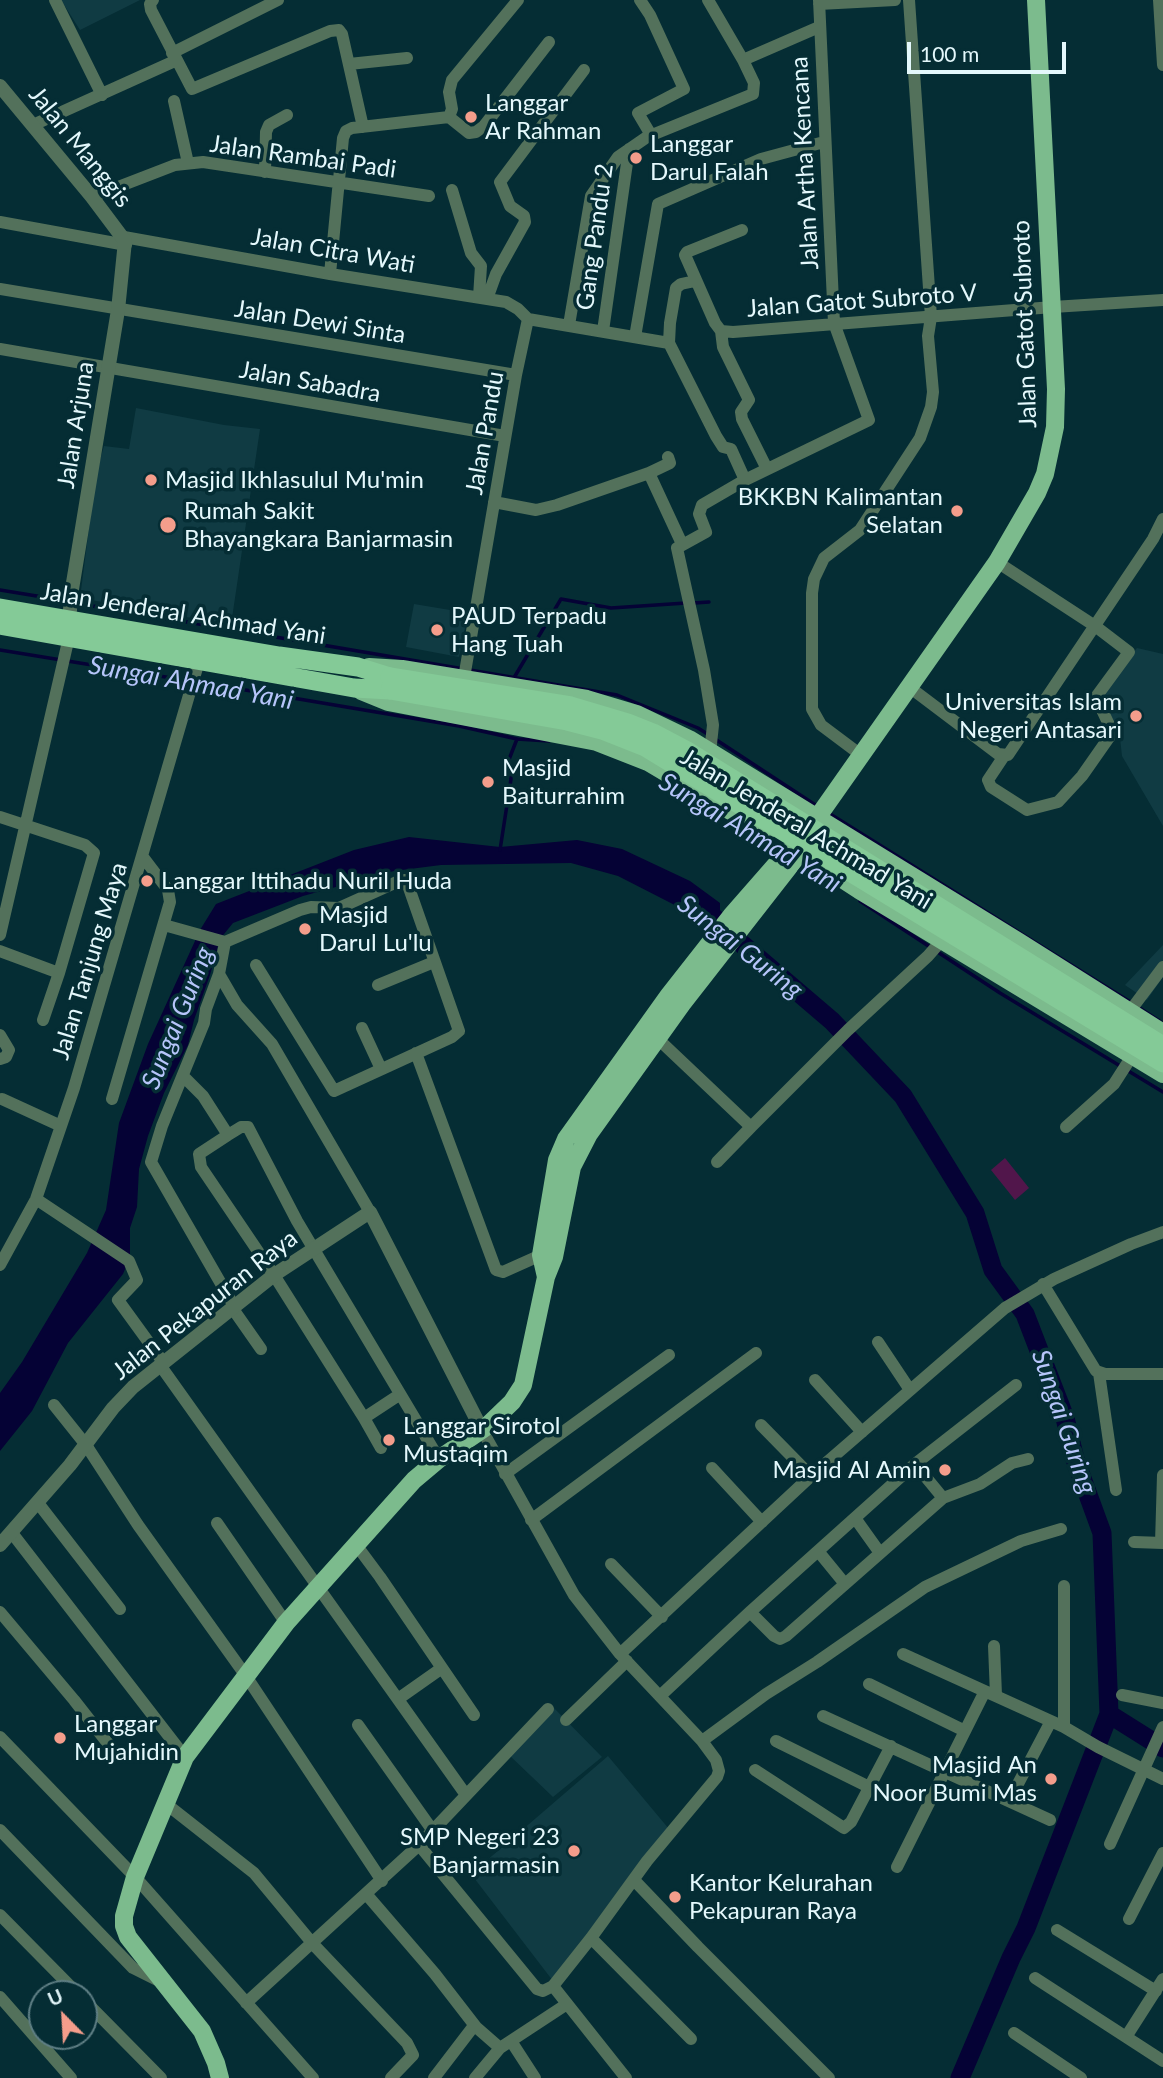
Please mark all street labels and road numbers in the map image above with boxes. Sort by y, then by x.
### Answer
street label: Jalan Artha Kencana [785,56,825,270]
street label: Jalan Manggis [23,81,137,213]
street label: Jalan Rambai Padi [208,130,398,184]
street label: Gang Pandu 2 [570,162,620,312]
street label: Jalan Gatot Subroto [1007,220,1043,428]
street label: Jalan Citra Wati [249,222,417,280]
street label: Jalan Gatot Subroto V [746,279,978,323]
street label: Jalan Dewi Sinta [233,294,407,350]
street label: Jalan Sabadra [237,355,383,409]
street label: Jalan Arjuna [52,359,100,491]
street label: Jalan Pandu [460,369,510,497]
street label: Jalan Jenderal Achmad Yani [38,577,328,651]
street label: Jalan Jenderal Achmad Yani [675,742,937,916]
street label: Jalan Tanjung Maya [46,859,134,1063]
street label: Jalan Pekapuran Raya [107,1224,303,1386]

